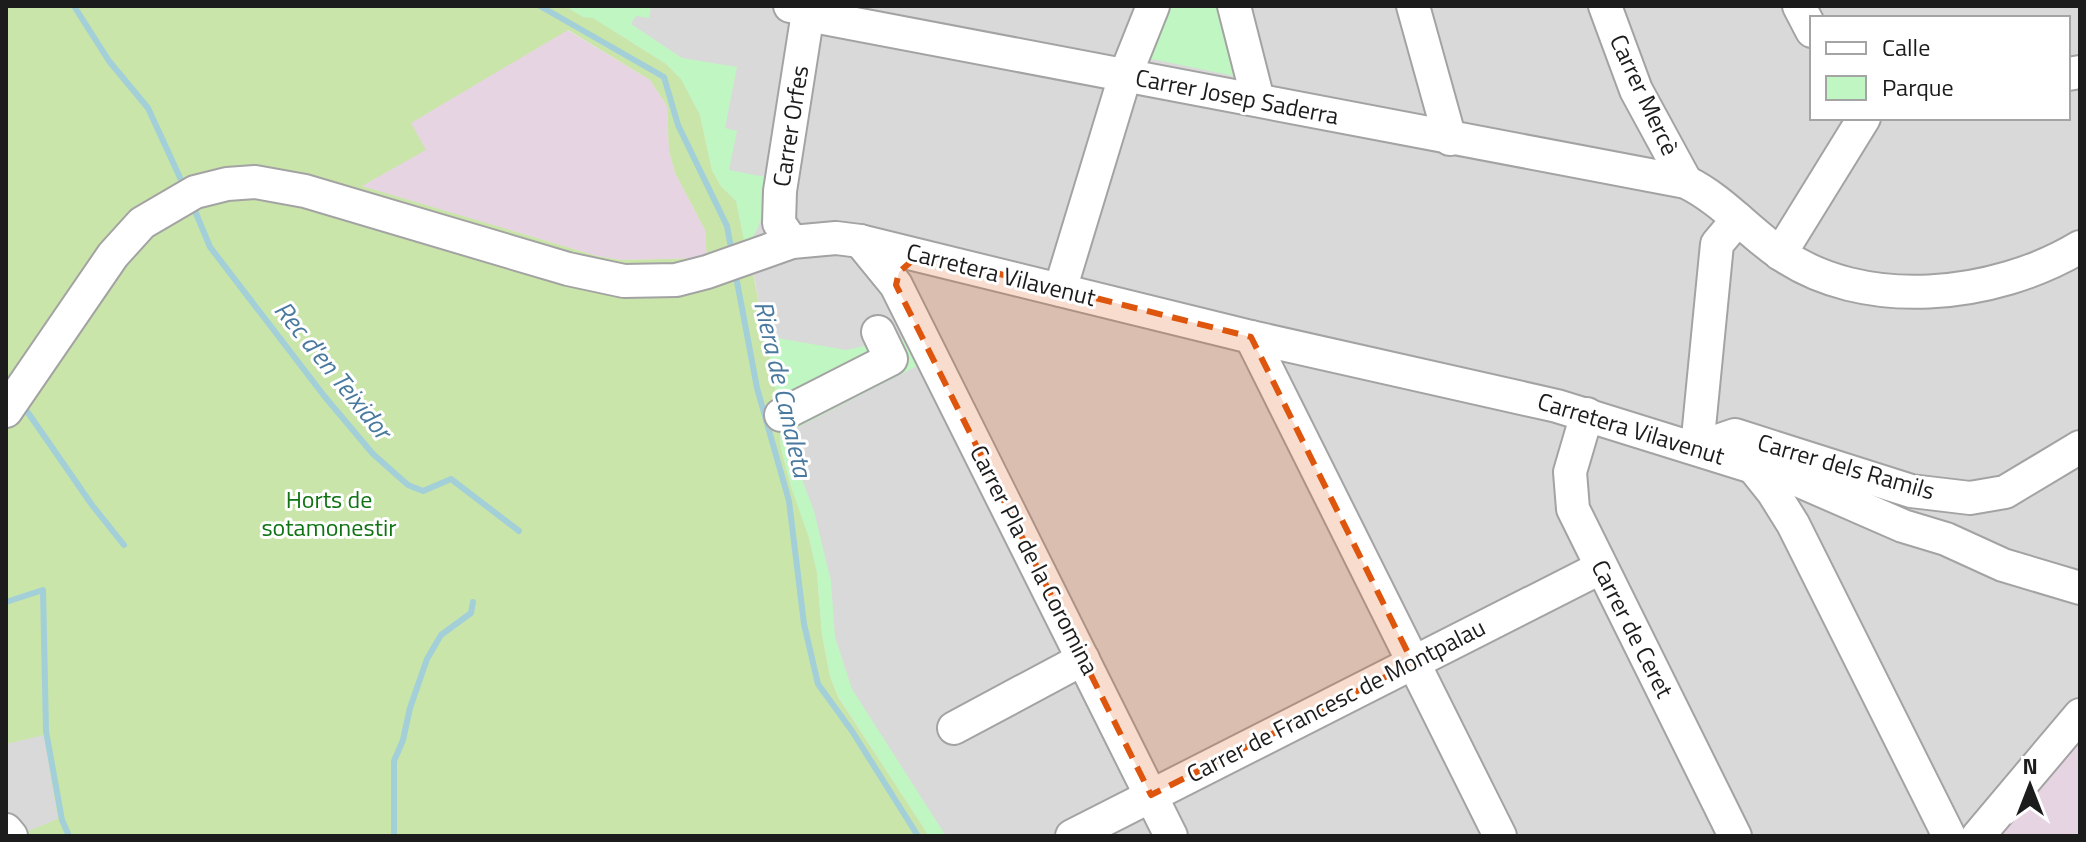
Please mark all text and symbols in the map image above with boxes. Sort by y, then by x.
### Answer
legend [1810,16,2070,120]
street label: Carrer Mercè [1601,28,1689,161]
text: Calle [1882,29,1930,65]
street label: Carrer Josep Saderra [1132,59,1342,133]
street label: Carrer Orfes [763,63,817,189]
text: Parque [1882,69,1954,105]
street label: Carretera Vilavenut [903,233,1100,315]
water label: Rec d'en Teixidor [265,292,403,449]
water label: Riera de Canaleta [744,297,823,483]
street label: Carretera Vilavenut [1533,382,1730,474]
street label: Carrer dels Ramils [1753,424,1939,509]
street label: Carrer Pla de la Coromina [961,438,1109,681]
park label: Horts de sotamonestir [261,481,397,545]
street label: Carrer de Ceret [1583,553,1683,704]
street label: Carrer de Francesc de Montpalau [1180,609,1491,791]
north arrow [1990,746,2070,826]
text: N [2022,749,2038,783]

